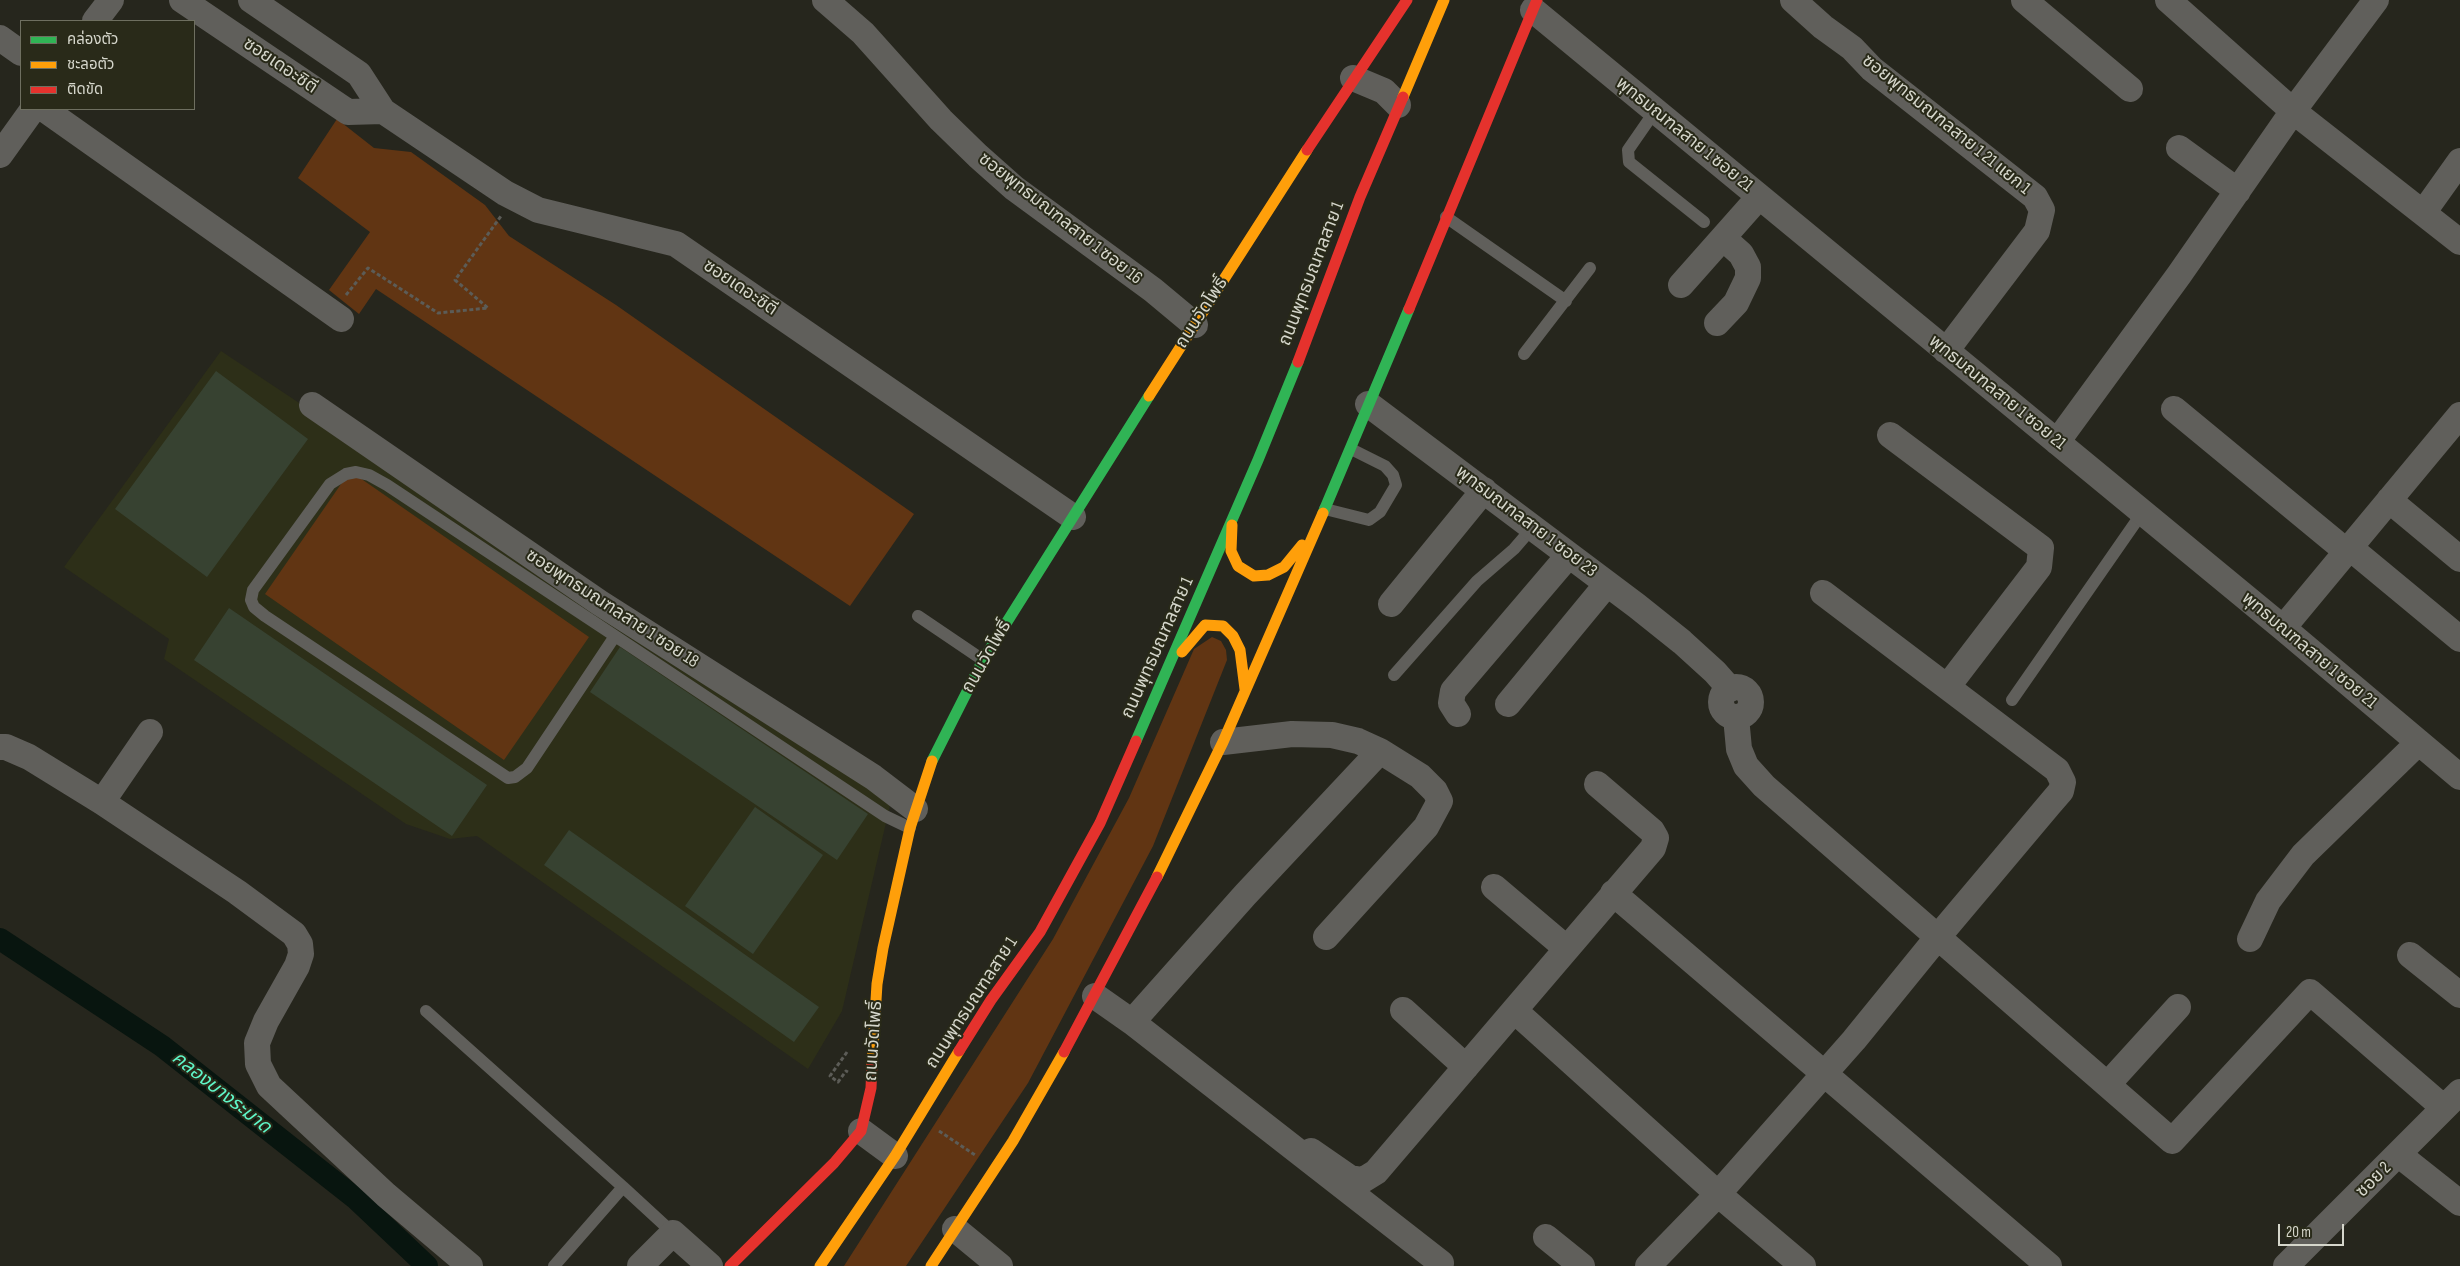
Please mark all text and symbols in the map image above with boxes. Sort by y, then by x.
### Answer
legend [20,20,195,110]
text: คล่องตัว [67,30,118,49]
street label: ซอยเดอะซิตี [239,33,321,99]
street label: ซอยพุทธมณฑลสาย 1 21 แยก 1 [1857,50,2035,200]
text: ชะลอตัว [67,55,114,74]
street label: พุทธมณฑลสาย 1 ซอย 21 [1611,73,1757,197]
text: ติดขัด [67,80,103,99]
street label: ซอยพุทธมณฑลสาย 1 ซอย 16 [974,148,1146,290]
street label: ถนนพุทธมณฑลสาย 1 [1275,199,1349,349]
street label: ซอยเดอะซิตี [699,255,781,321]
street label: ถนนวัดโพธิ์ [1171,273,1233,353]
street label: พุทธมณฑลสาย 1 ซอย 21 [1924,331,2070,455]
street label: พุทธมณฑลสาย 1 ซอย 23 [1451,462,1601,582]
street label: ซอยพุทธมณฑลสาย 1 ซอย 18 [522,545,702,673]
street label: ถนนพุทธมณฑลสาย 1 [1117,574,1199,722]
street label: พุทธมณฑลสาย 1 ซอย 21 [2237,588,2381,714]
street label: ถนนวัดโพธิ์ [958,617,1016,697]
street label: ถนนพุทธมณฑลสาย 1 [921,933,1023,1073]
street label: ถนนวัดโพธิ์ [860,1000,888,1082]
water label: คลองบางระมาด [167,1047,275,1139]
street label: ซอย 2 [2352,1158,2396,1202]
scale bar [2280,1214,2346,1246]
text: 20 m [2286,1223,2311,1242]

